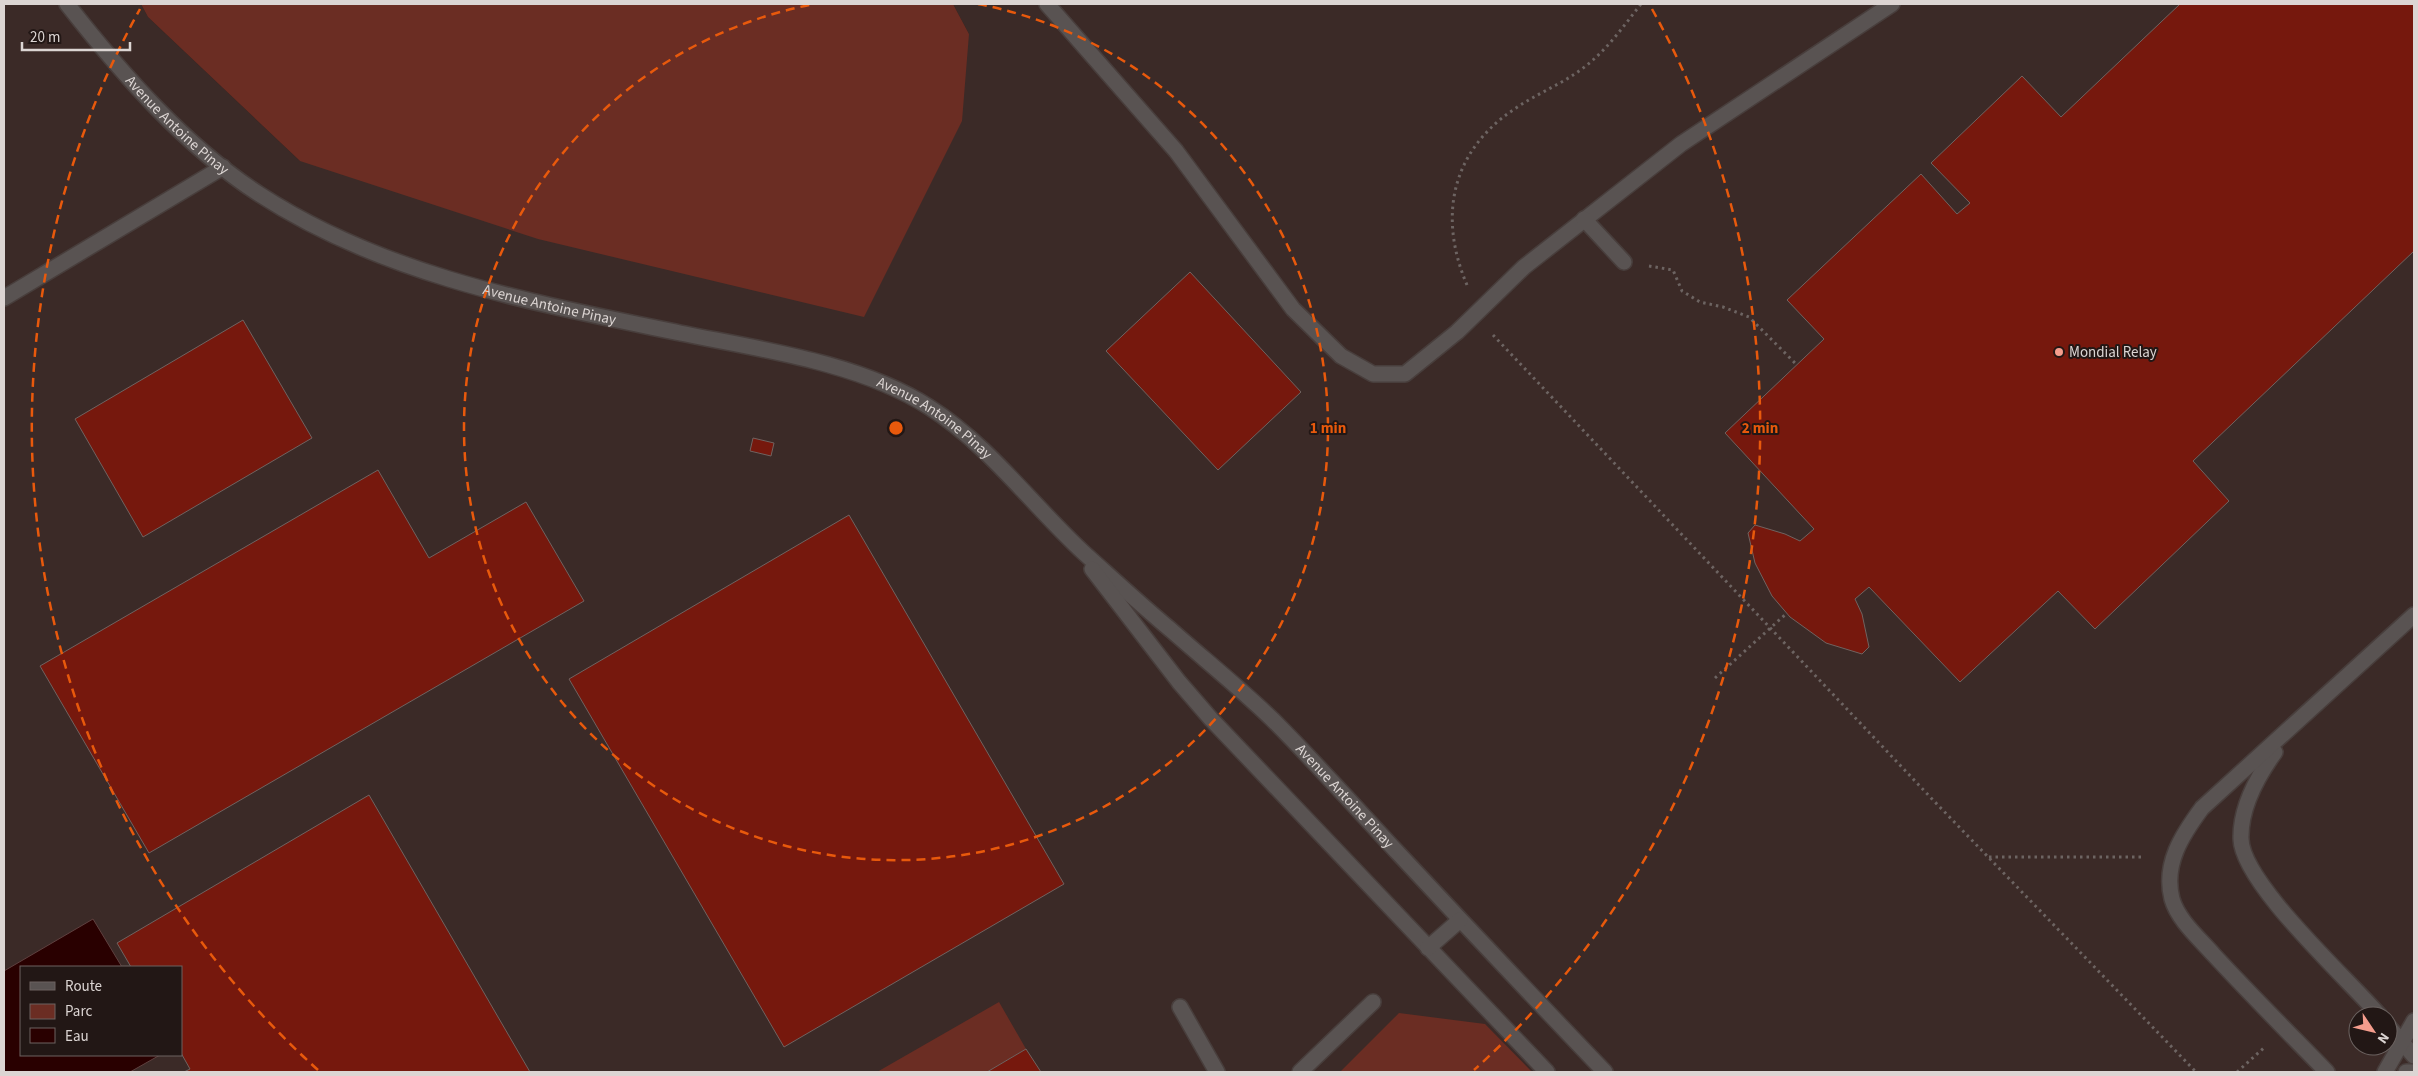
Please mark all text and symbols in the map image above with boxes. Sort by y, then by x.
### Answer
scale bar [22,20,130,52]
text: 20 m [30,27,60,48]
street label: Avenue Antoine Pinay [120,71,233,180]
street label: Avenue Antoine Pinay [481,279,618,331]
place label: Mondial Relay [2069,342,2157,363]
marker: Mondial Relay [2053,346,2065,358]
street label: Avenue Antoine Pinay [873,372,997,464]
text: 1 min [1310,418,1346,439]
text: 2 min [1742,418,1778,439]
centre of rings [887,419,905,437]
street label: Avenue Antoine Pinay [1291,739,1399,853]
legend [20,966,182,1056]
text: Route [65,976,102,997]
text: Parc [65,1001,92,1022]
north arrow [2348,1006,2398,1056]
text: Eau [65,1026,89,1047]
text: N [2372,1028,2394,1047]

